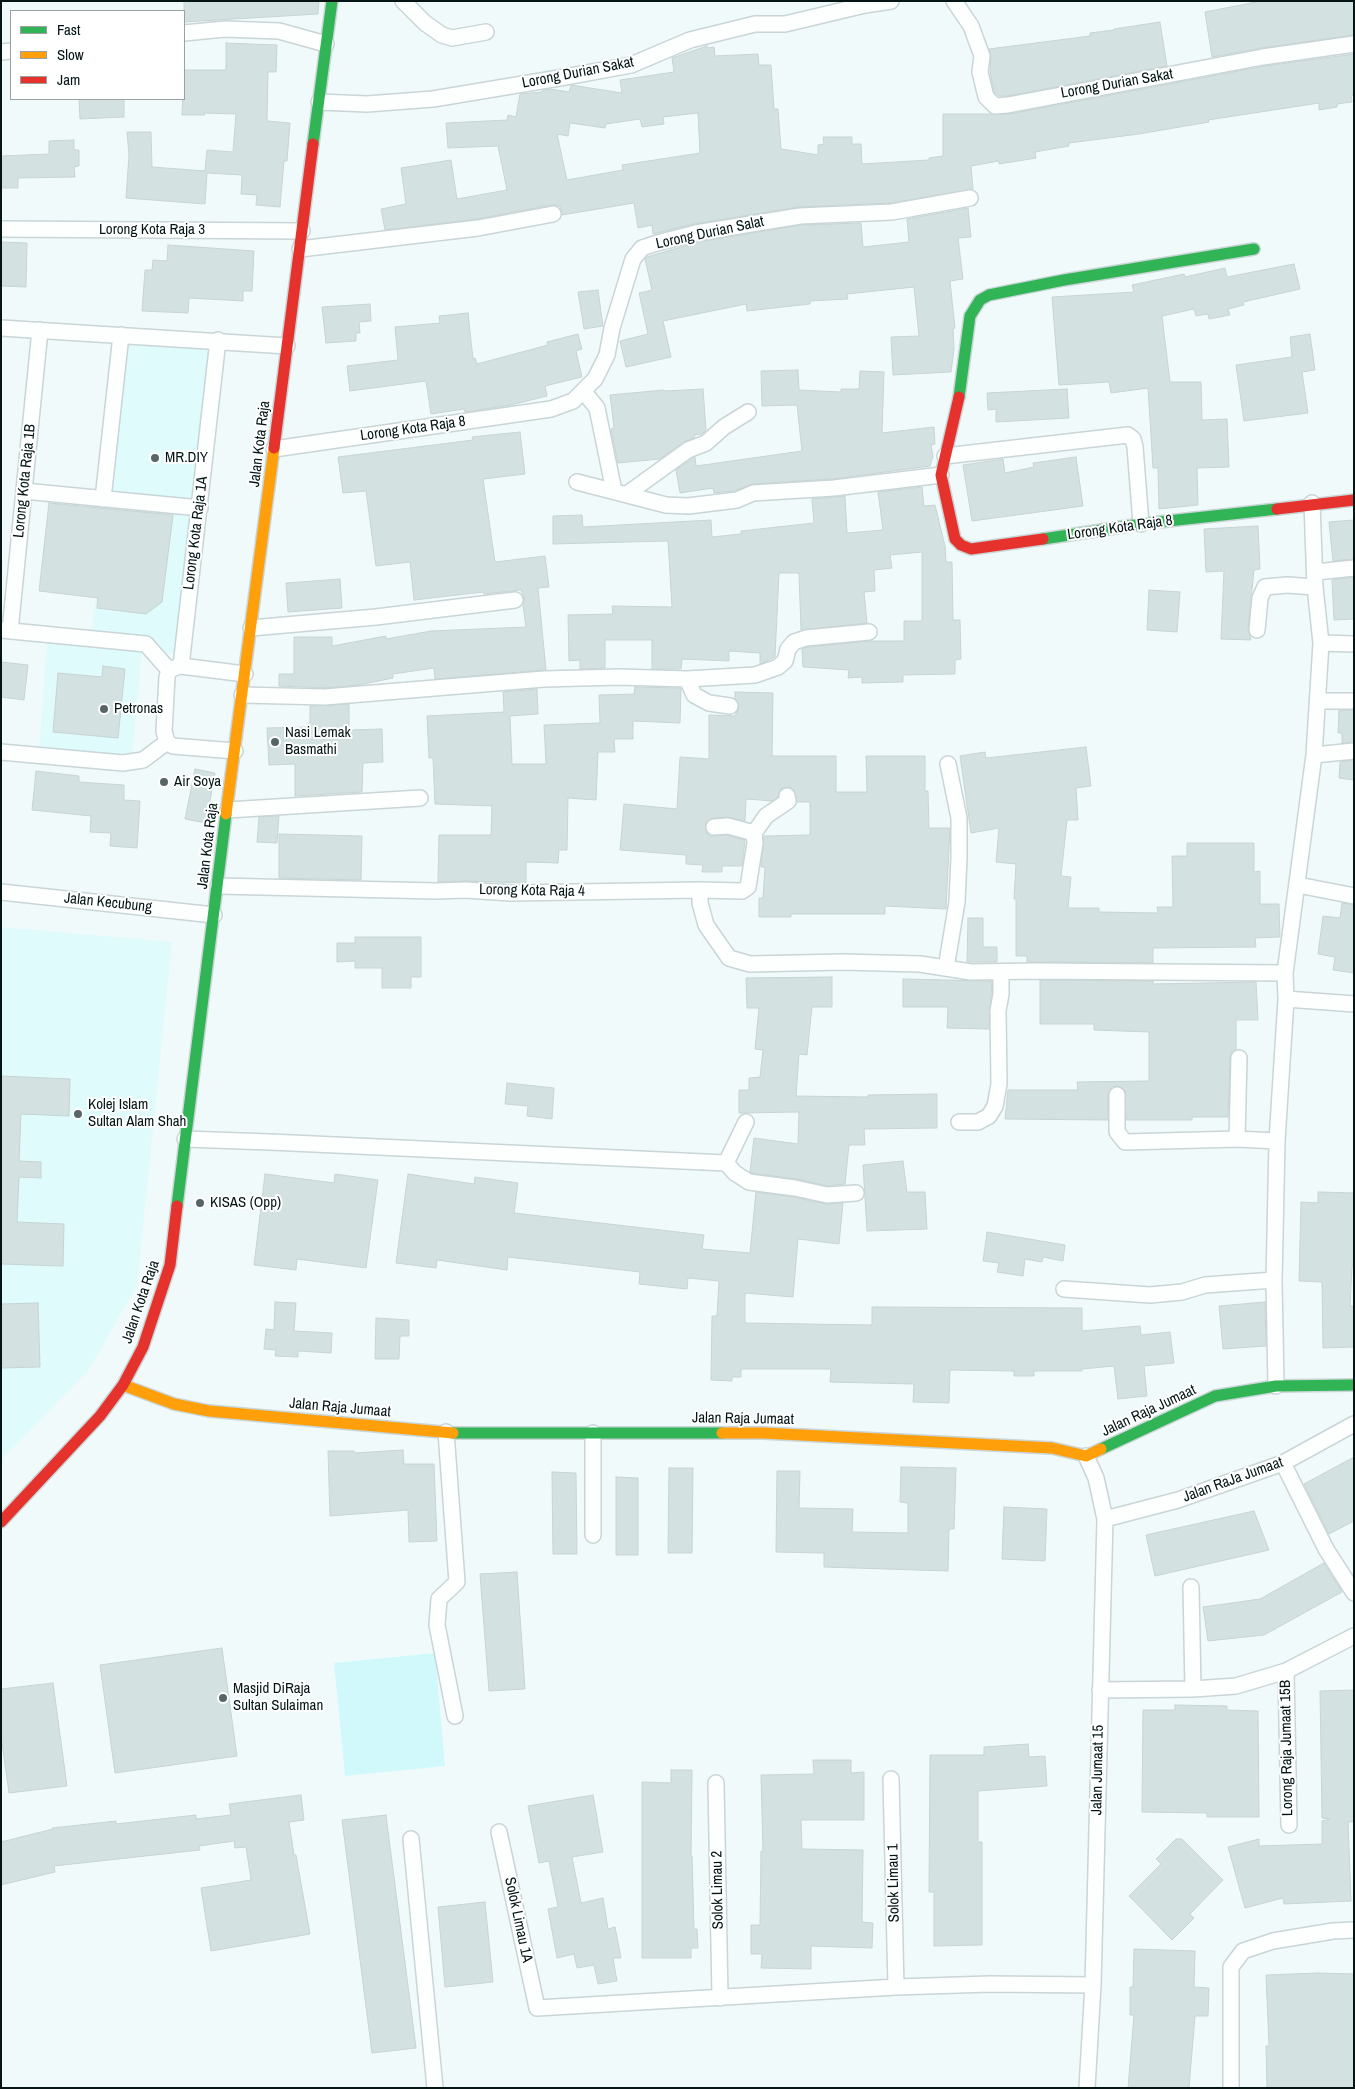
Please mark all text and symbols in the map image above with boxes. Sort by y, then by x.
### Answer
legend [10,10,185,100]
text: Fast [57,19,80,40]
text: Slow [57,44,84,65]
street label: Lorong Durian Sakat [521,53,635,93]
street label: Lorong Durian Sakat [1060,65,1174,103]
text: Jam [57,69,80,90]
street label: Lorong Durian Salat [654,213,766,253]
street label: Lorong Kota Raja 3 [99,221,205,239]
street label: Jalan Kota Raja [246,400,274,488]
street label: Lorong Kota Raja 8 [359,413,467,445]
street label: Lorong Kota Raja 1B [10,423,40,539]
place label: MR.DIY [165,449,208,467]
marker: MR.DIY [149,452,161,464]
street label: Lorong Kota Raja 1A [180,475,212,591]
street label: Lorong Kota Raja 8 [1066,512,1174,544]
place label: Petronas [114,700,163,718]
marker: Petronas [98,703,110,715]
place label: Nasi Lemak Basmathi [285,724,351,759]
marker: Nasi Lemak Basmathi [269,736,281,748]
place label: Air Soya [174,773,221,791]
marker: Air Soya [158,776,170,788]
street label: Jalan Kota Raja [194,802,222,890]
street label: Lorong Kota Raja 4 [479,881,585,901]
street label: Jalan Kecubung [63,889,153,917]
place label: Kolej Islam Sultan Alam Shah [88,1096,186,1131]
marker: Kolej Islam Sultan Alam Shah [72,1108,84,1120]
place label: KISAS (Opp) [210,1194,281,1212]
marker: KISAS (Opp) [194,1197,206,1209]
street label: Jalan Kota Raja [118,1258,164,1346]
street label: Jalan Raja Jumaat [1099,1381,1199,1441]
street label: Jalan Raja Jumaat [288,1395,392,1421]
street label: Jalan Raja Jumaat [692,1409,794,1429]
street label: Jalan RaJa Jumaat [1180,1454,1286,1506]
place label: Masjid DiRaja Sultan Sulaiman [233,1680,323,1715]
street label: Lorong Raja Jumaat 15B [1277,1680,1297,1816]
marker: Masjid DiRaja Sultan Sulaiman [217,1692,229,1704]
street label: Jalan Jumaat 15 [1088,1725,1108,1815]
street label: Solok Limau 1 [884,1844,904,1922]
street label: Solok Limau 2 [708,1851,728,1929]
street label: Solok Limau 1A [500,1876,536,1964]

